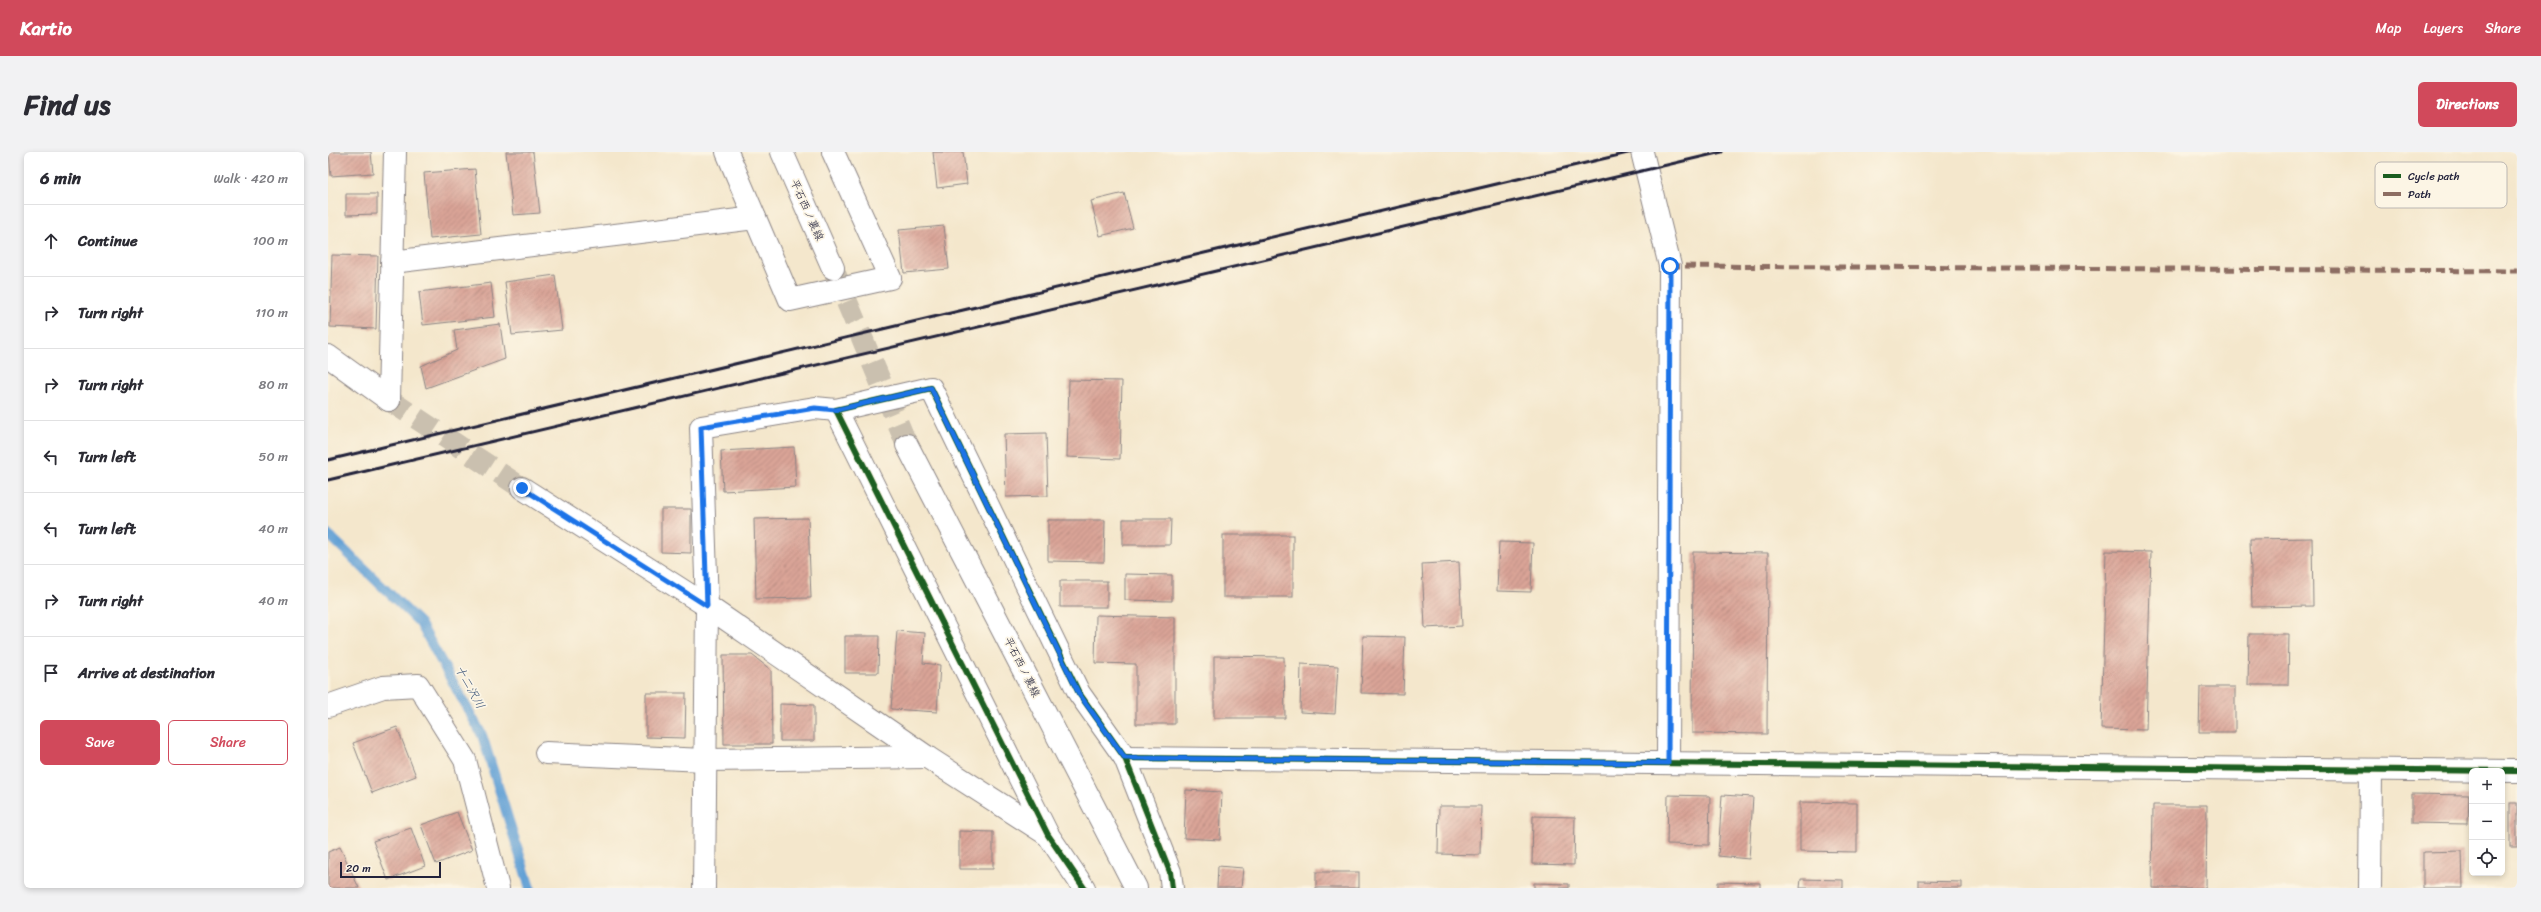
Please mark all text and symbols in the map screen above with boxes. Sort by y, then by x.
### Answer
text: Kartio [20,12,72,45]
text: Map [2376,16,2401,41]
text: Layers [2423,16,2463,41]
text: Share [2485,16,2521,41]
text: Find us [24,80,111,129]
button: Directions [2418,82,2517,127]
legend [2375,162,2507,208]
text: 6 min [40,163,81,193]
text: Walk · 420 m [213,167,288,190]
text: Cycle path [2408,167,2460,186]
street label: 平石西ノ裏線 [785,176,829,244]
text: Path [2408,185,2431,204]
text: Continue [78,228,138,254]
text: 100 m [253,229,288,252]
icon: ahead [40,230,62,252]
route start [1661,257,1679,275]
text: Turn right [78,300,143,326]
text: 110 m [255,301,288,324]
icon: right [40,302,62,324]
text: Turn right [78,372,143,398]
text: 80 m [259,373,288,396]
icon: right [40,374,62,396]
text: Turn left [78,444,136,470]
text: 50 m [258,445,288,468]
icon: left [40,446,62,468]
route end [513,479,531,497]
text: Turn left [78,516,136,542]
text: 40 m [258,517,288,540]
icon: left [40,518,62,540]
text: Turn right [78,588,143,614]
text: 40 m [258,589,288,612]
icon: right [40,590,62,612]
street label: 平石西ノ裏線 [999,633,1045,701]
text: Arrive at destination [78,660,215,686]
water label: 十二沢川 [449,661,491,713]
icon: arrive [40,662,62,684]
button: Save [40,720,160,765]
button: Share [168,720,288,765]
map controls [2469,768,2505,876]
button: + [2469,768,2505,804]
button: − [2469,804,2505,840]
button: locate [2469,840,2505,876]
text: 20 m [346,859,371,878]
scale bar [340,860,441,879]

